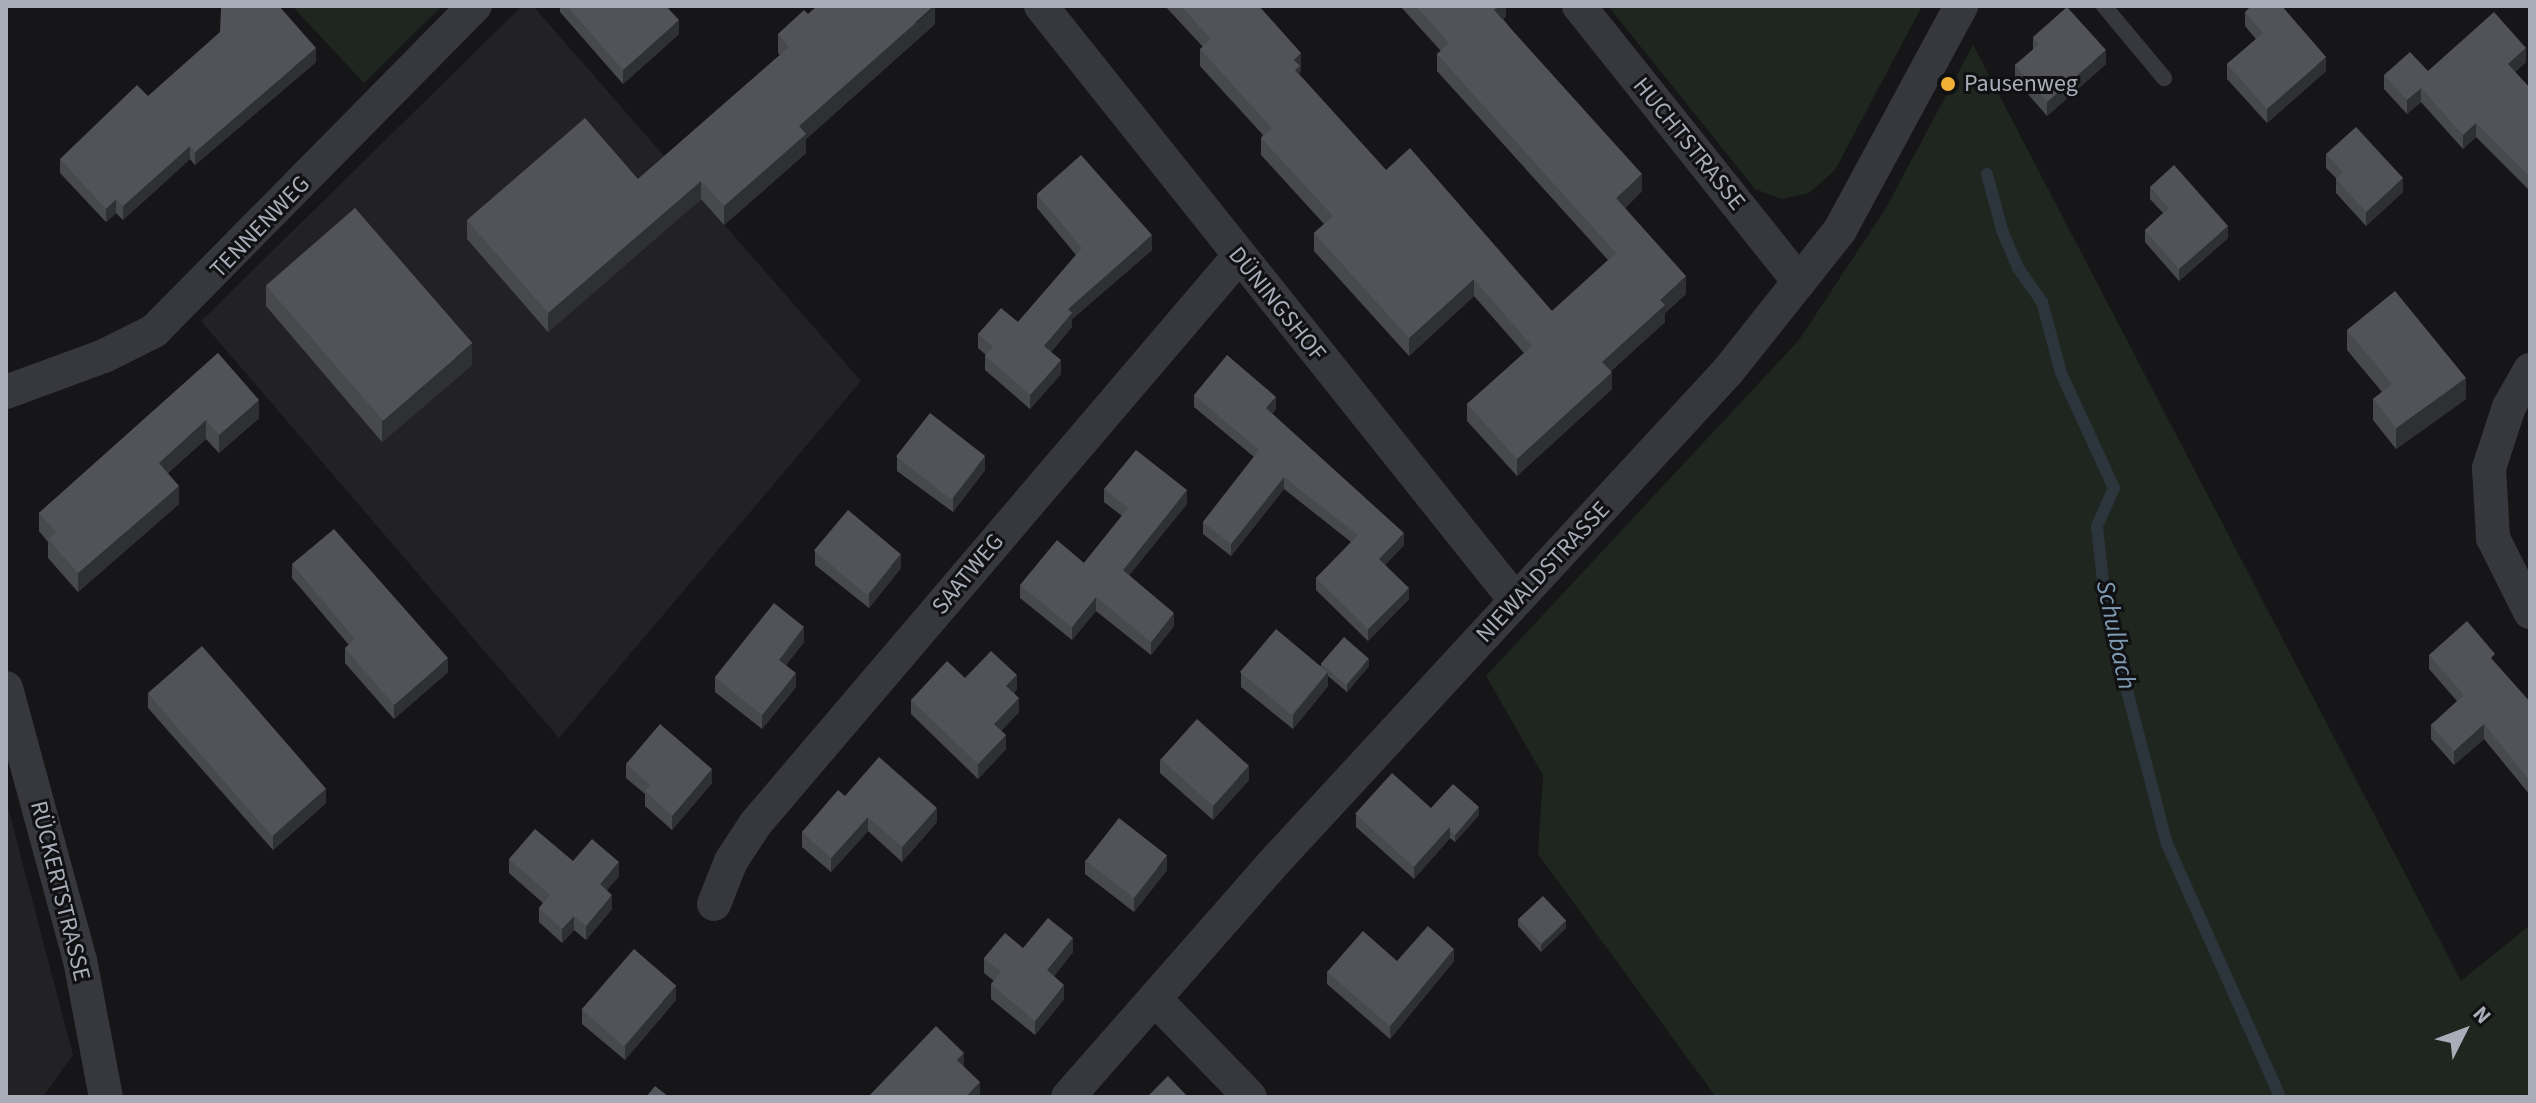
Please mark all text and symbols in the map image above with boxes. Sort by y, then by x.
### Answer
place label: Pausenweg [1964,70,2078,98]
street label: HUCHTSTRASSE [1627,72,1751,216]
marker: Pausenweg [1939,75,1957,93]
street label: TENNENWEG [204,170,316,284]
street label: DÜNINGSHOF [1222,241,1332,367]
street label: NIEWALDSTRASSE [1470,495,1616,649]
street label: SAATWEG [926,528,1010,620]
water label: Schulbach [2089,578,2143,692]
street label: RÜCKERTSTRASSE [24,798,96,984]
north arrow [2424,991,2504,1071]
text: N [2465,999,2499,1031]

